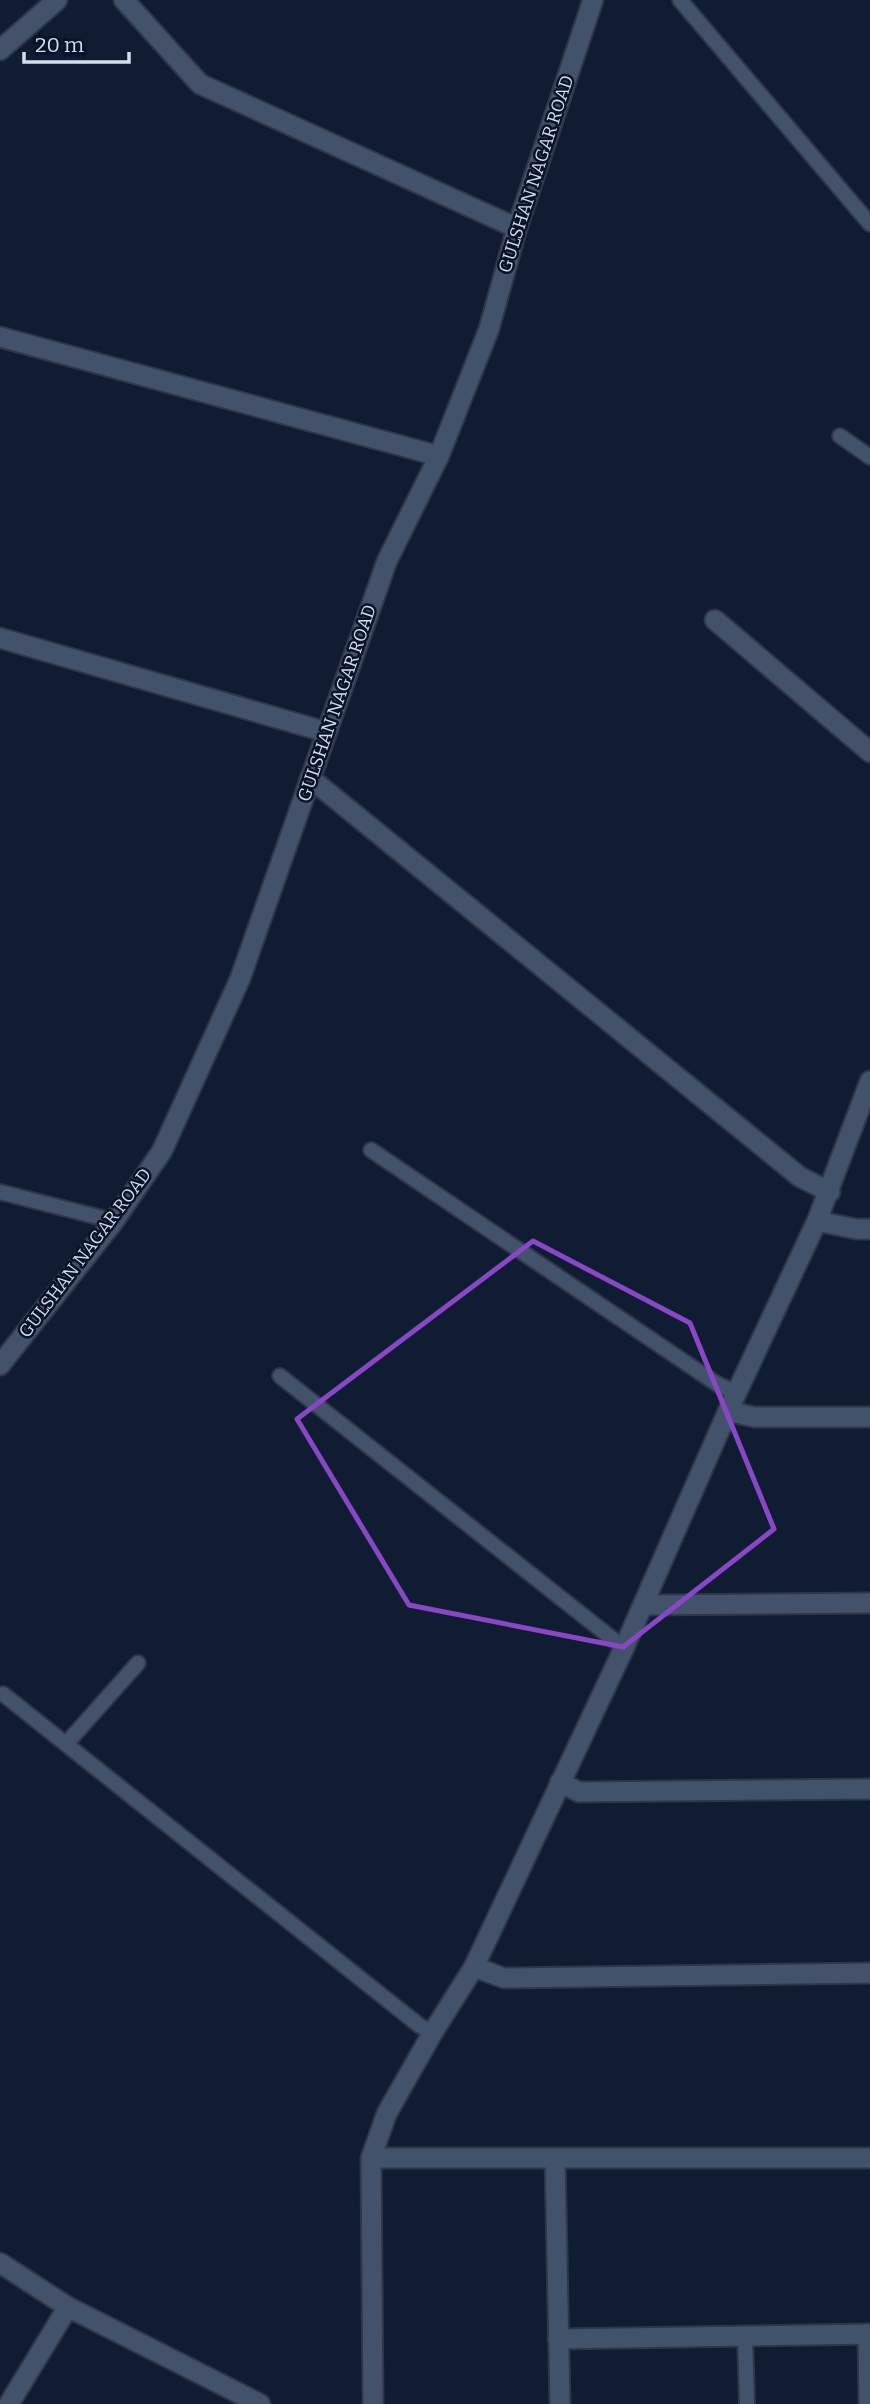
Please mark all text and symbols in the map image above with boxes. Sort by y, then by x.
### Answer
scale bar [24,21,130,65]
text: 20 m [35,32,84,58]
street label: GULSHAN NAGAR ROAD [494,72,578,276]
street label: GULSHAN NAGAR ROAD [293,602,381,804]
street label: GULSHAN NAGAR ROAD [14,1164,156,1342]

